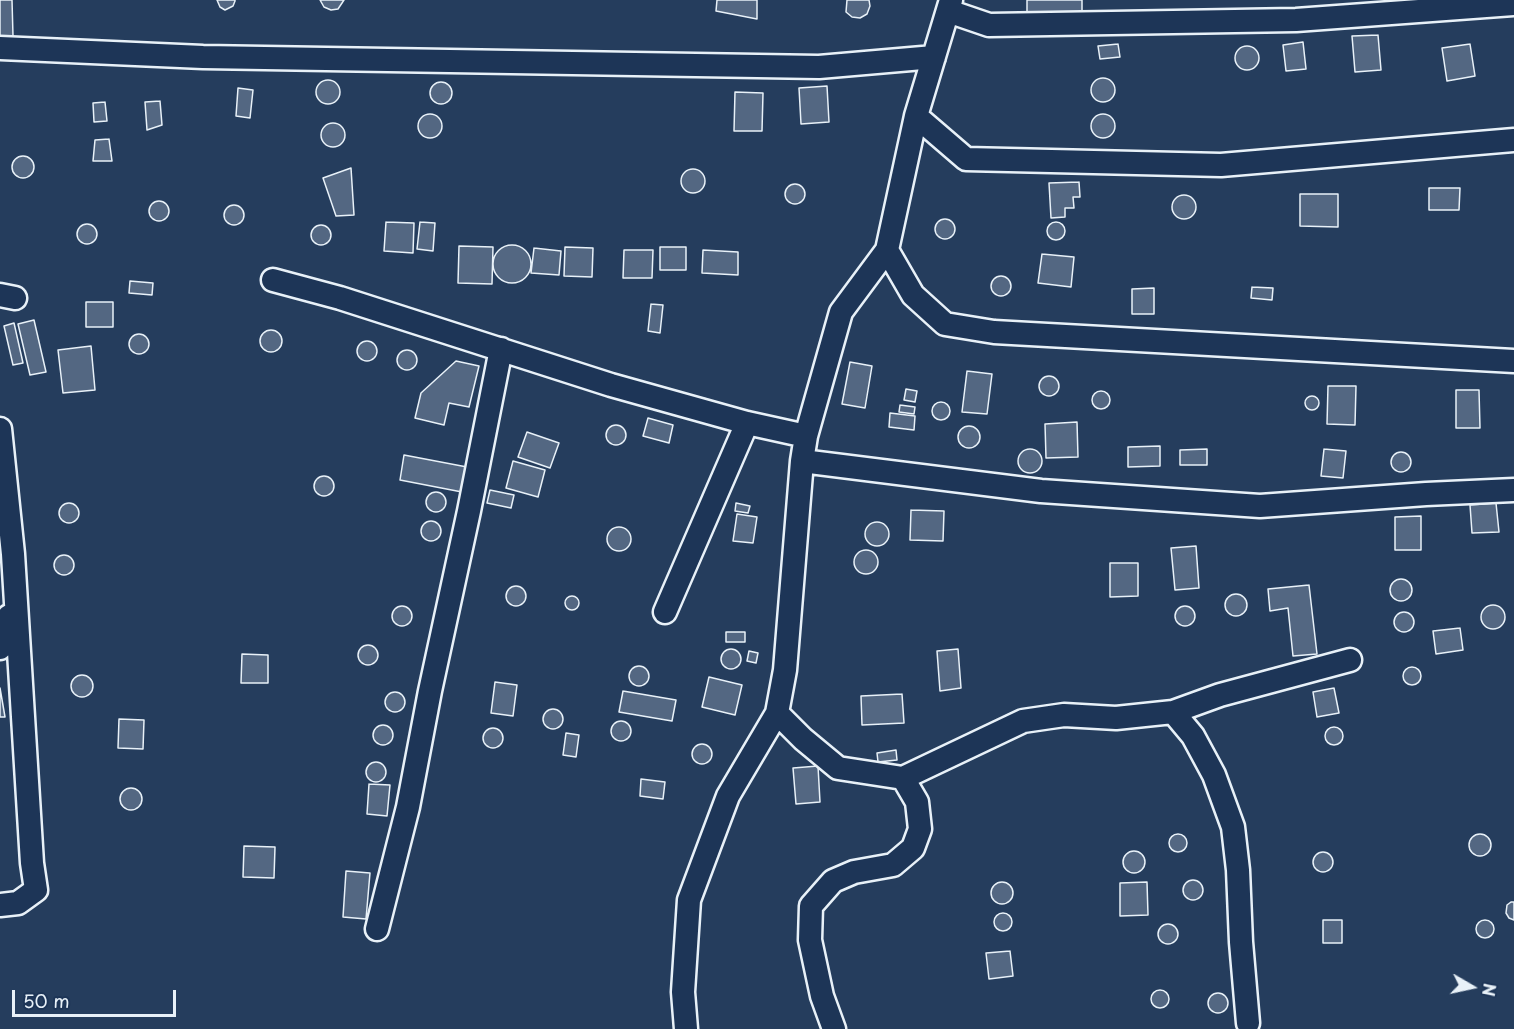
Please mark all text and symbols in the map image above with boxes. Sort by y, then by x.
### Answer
north arrow [1442,957,1502,1017]
scale bar [15,978,178,1016]
text: N [1477,982,1503,998]
text: 50 m [23,987,70,1014]

